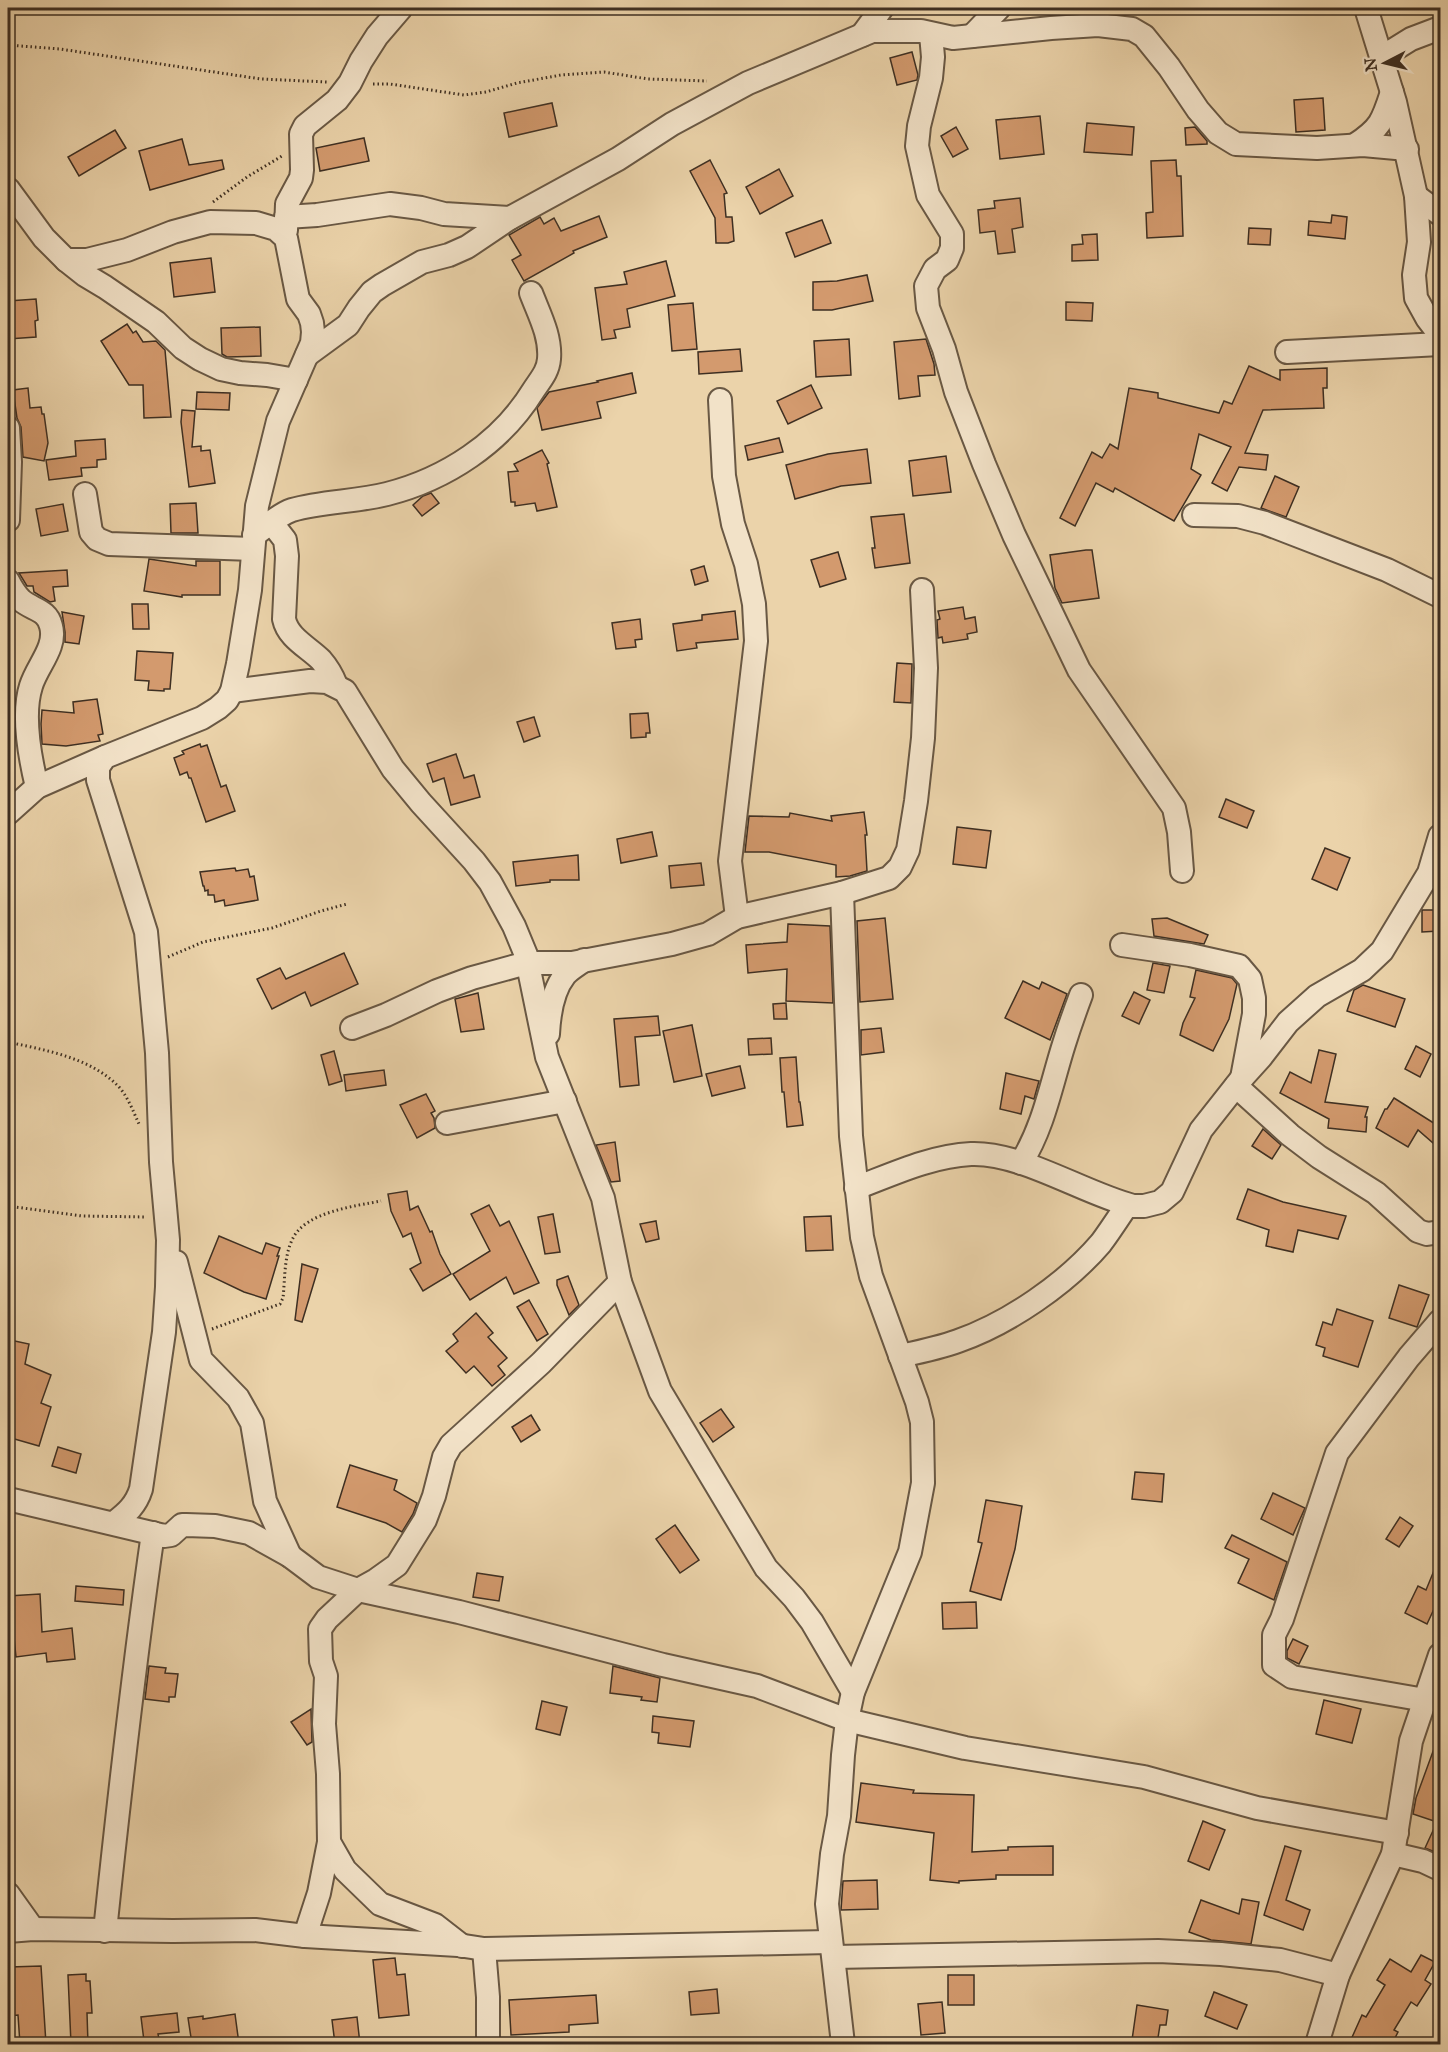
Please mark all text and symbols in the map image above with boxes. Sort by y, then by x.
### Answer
north arrow [1355,33,1415,93]
text: N [1360,56,1381,73]

